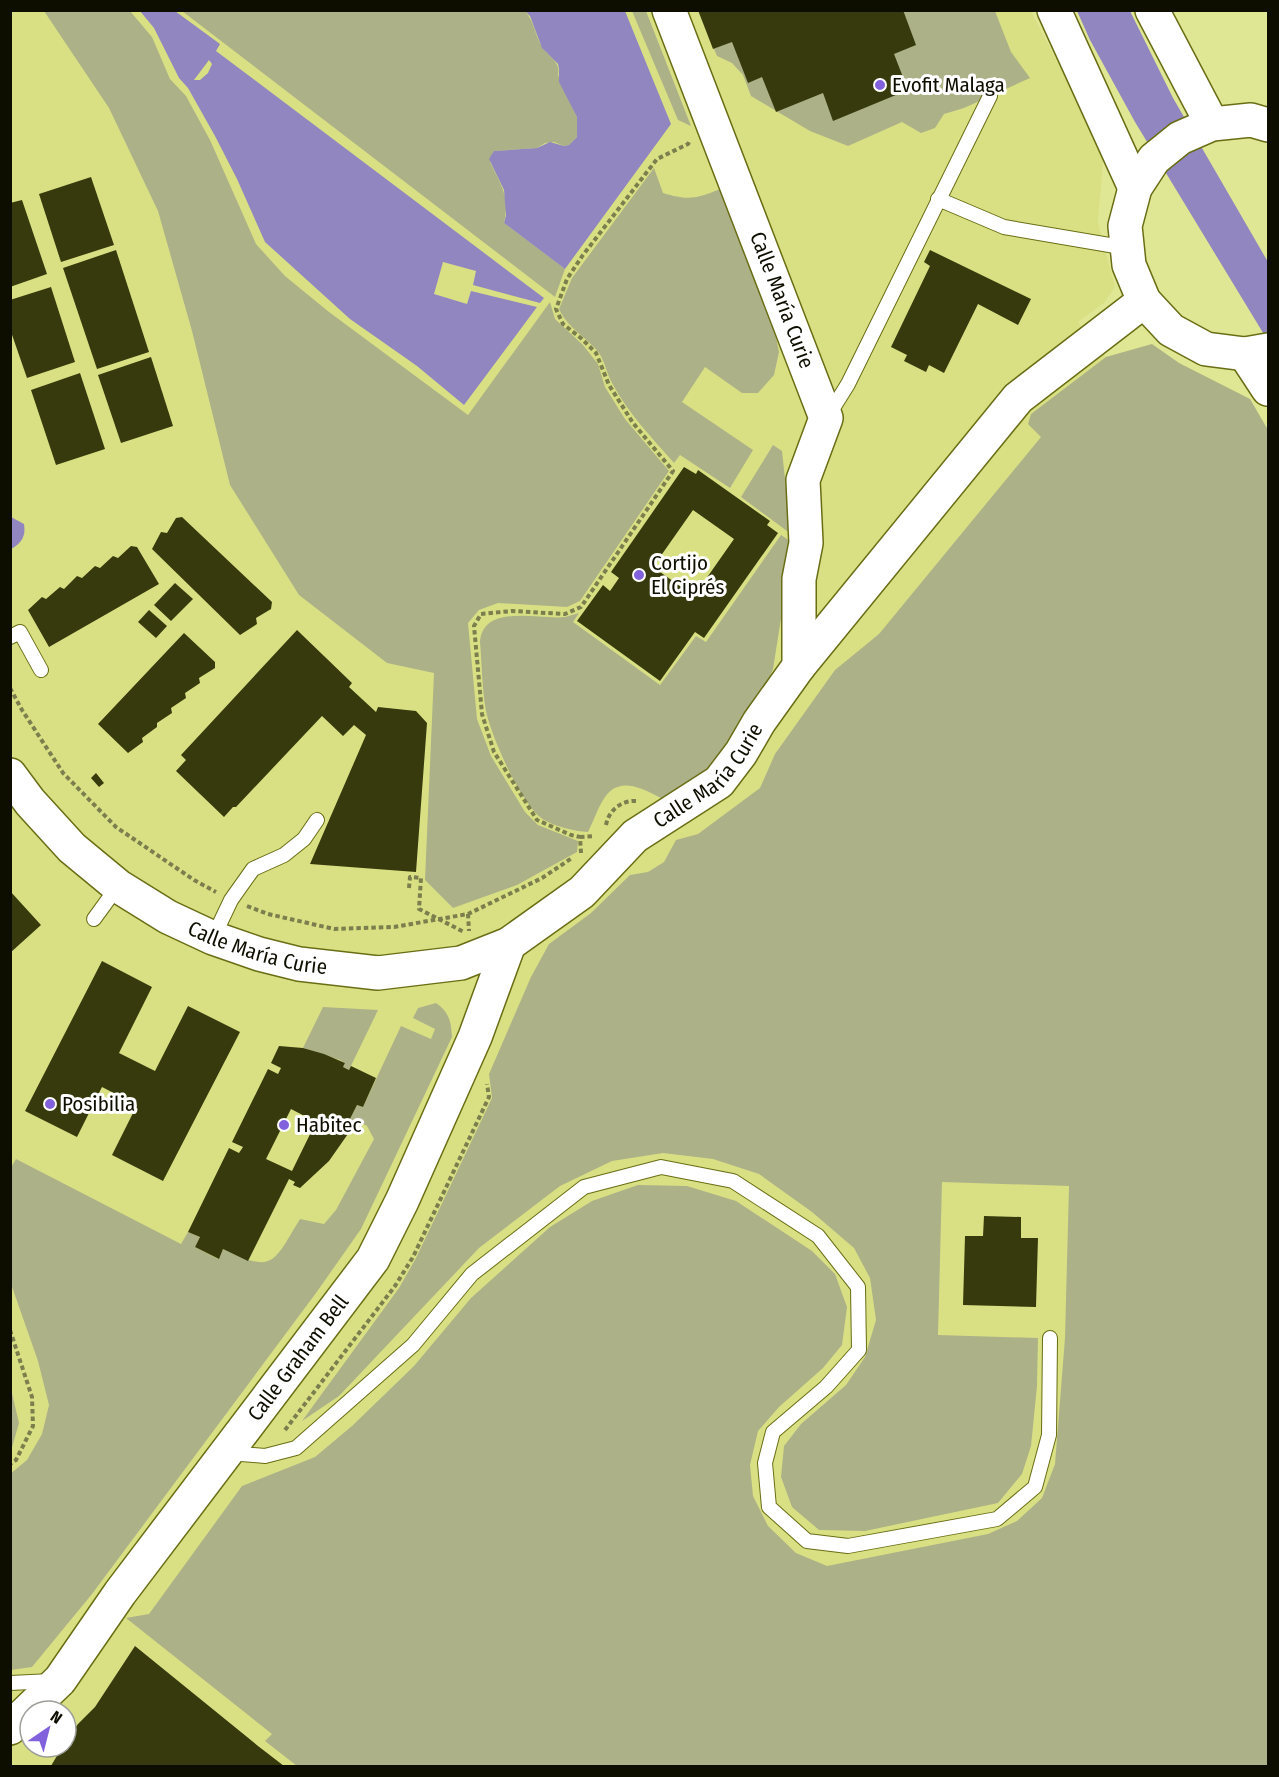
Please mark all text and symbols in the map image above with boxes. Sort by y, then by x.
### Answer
place label: Evofit Malaga [892,72,1005,98]
marker: Evofit Malaga [873,78,887,92]
street label: Calle María Curie [744,228,820,372]
place label: Cortijo El Ciprés [651,550,724,600]
marker: Cortijo El Ciprés [632,568,646,582]
street label: Calle María Curie [649,718,769,834]
street label: Calle María Curie [184,915,328,980]
place label: Posibilia [62,1091,135,1117]
marker: Posibilia [43,1097,57,1111]
place label: Habitec [296,1112,361,1138]
marker: Habitec [277,1118,291,1132]
street label: Calle Graham Bell [242,1289,354,1426]
north arrow [18,1699,78,1759]
text: N [47,1707,66,1728]

